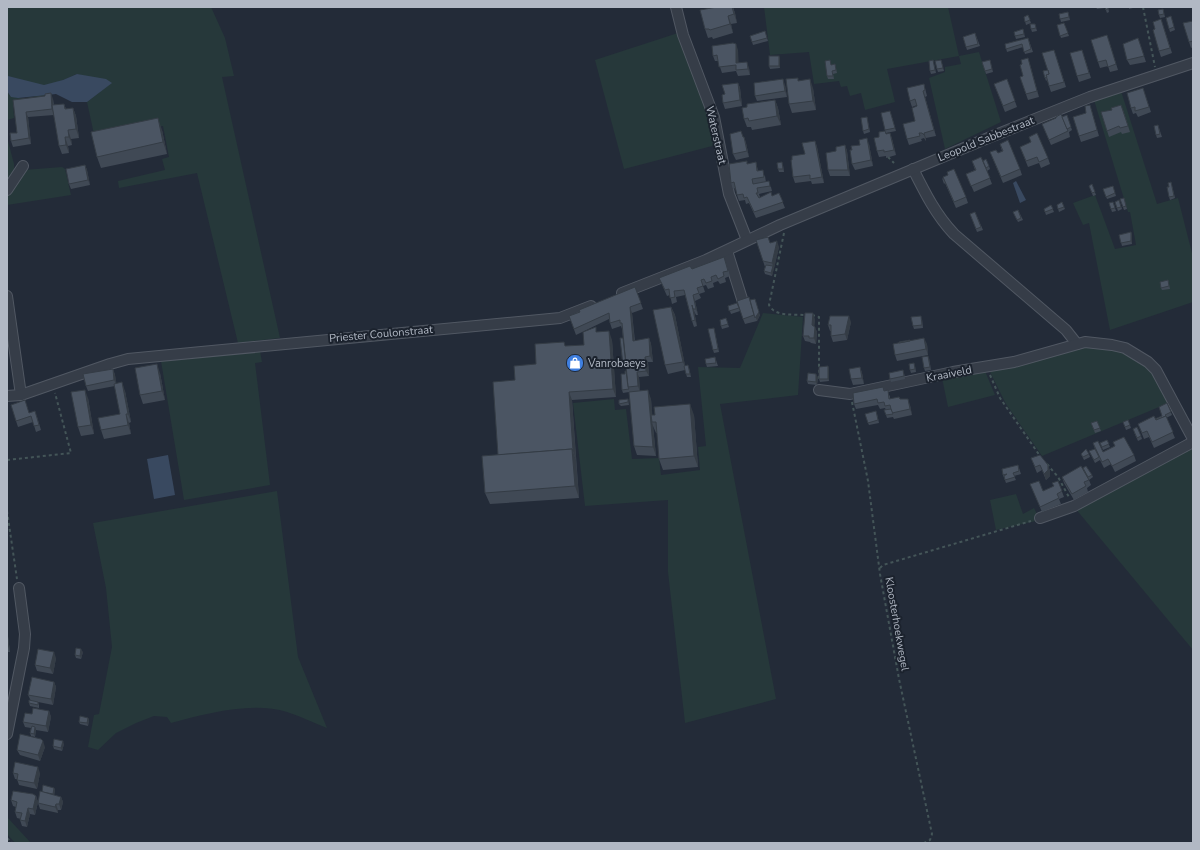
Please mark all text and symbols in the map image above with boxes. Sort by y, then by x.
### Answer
street label: Waterstraat [702,104,730,166]
street label: Leopold Sabbestraat [936,113,1037,165]
street label: Priester Coulonstraat [328,322,434,346]
shop icon: Vanrobaeys [565,353,585,373]
place label: Vanrobaeys [587,356,646,371]
street label: Kraaiveld [925,362,973,386]
street label: Kloosterhoekwegel [881,576,913,673]

